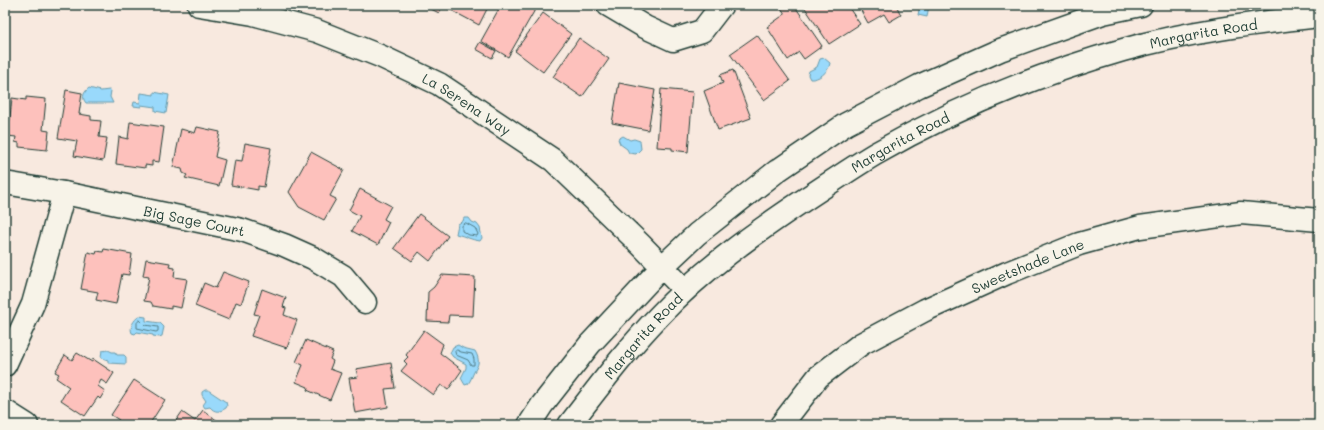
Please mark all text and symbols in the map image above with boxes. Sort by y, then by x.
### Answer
street label: Margarita Road [1147,14,1259,52]
street label: La Serena Way [419,68,515,139]
street label: Margarita Road [847,107,952,176]
street label: Big Sage Court [142,200,247,240]
street label: Sweetshade Lane [968,234,1087,297]
street label: Margarita Road [599,288,686,383]

